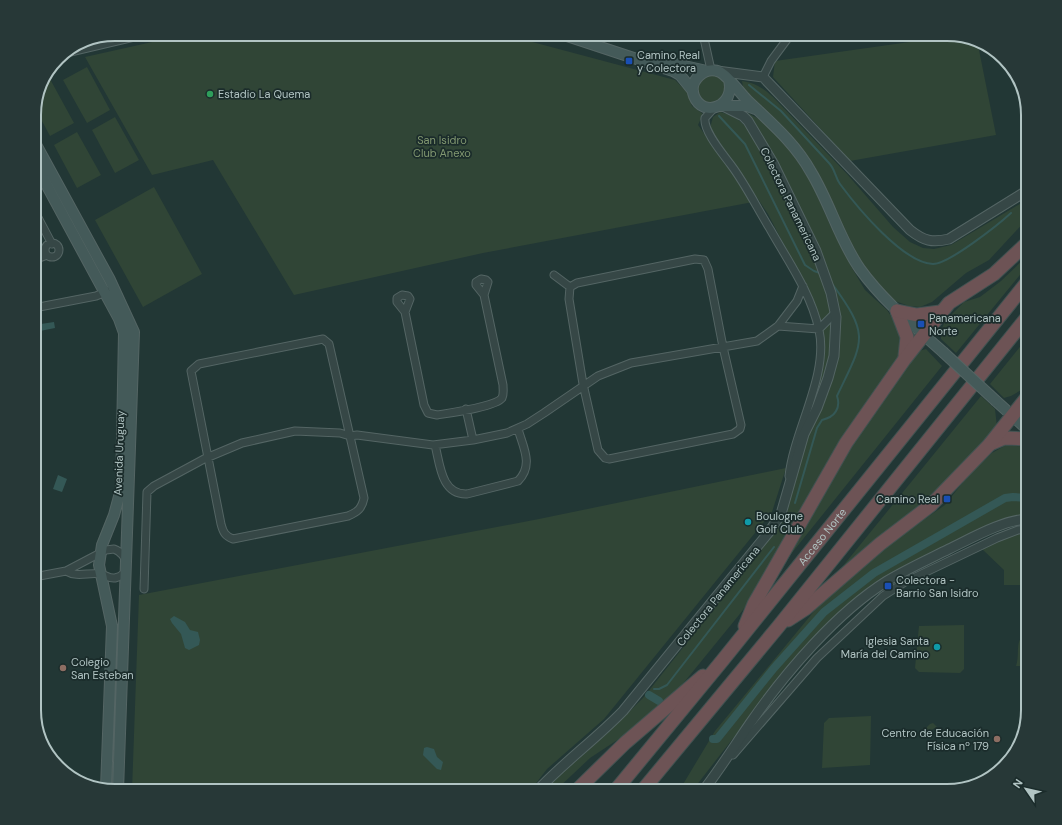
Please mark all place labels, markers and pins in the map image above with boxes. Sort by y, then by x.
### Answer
place label: Camino Real y Colectora [637,48,700,75]
marker: Camino Real y Colectora [624,56,634,66]
place label: Estadio La Quema [218,87,310,101]
marker: Estadio La Quema [205,89,215,99]
place label: Panamericana Norte [929,311,1001,338]
marker: Panamericana Norte [916,319,926,329]
place label: Camino Real [876,492,939,506]
marker: Camino Real [942,494,952,504]
place label: Boulogne Golf Club [756,509,804,536]
marker: Boulogne Golf Club [743,517,753,527]
place label: Colectora - Barrio San Isidro [896,573,978,600]
marker: Colectora - Barrio San Isidro [883,581,893,591]
place label: Iglesia Santa María del Camino [841,634,929,661]
marker: Iglesia Santa María del Camino [932,642,942,652]
place label: Colegio San Esteban [71,655,134,682]
marker: Colegio San Esteban [58,663,68,673]
place label: Centro de Educación Física nº 179 [881,726,989,753]
marker: Centro de Educación Física nº 179 [992,734,1002,744]

